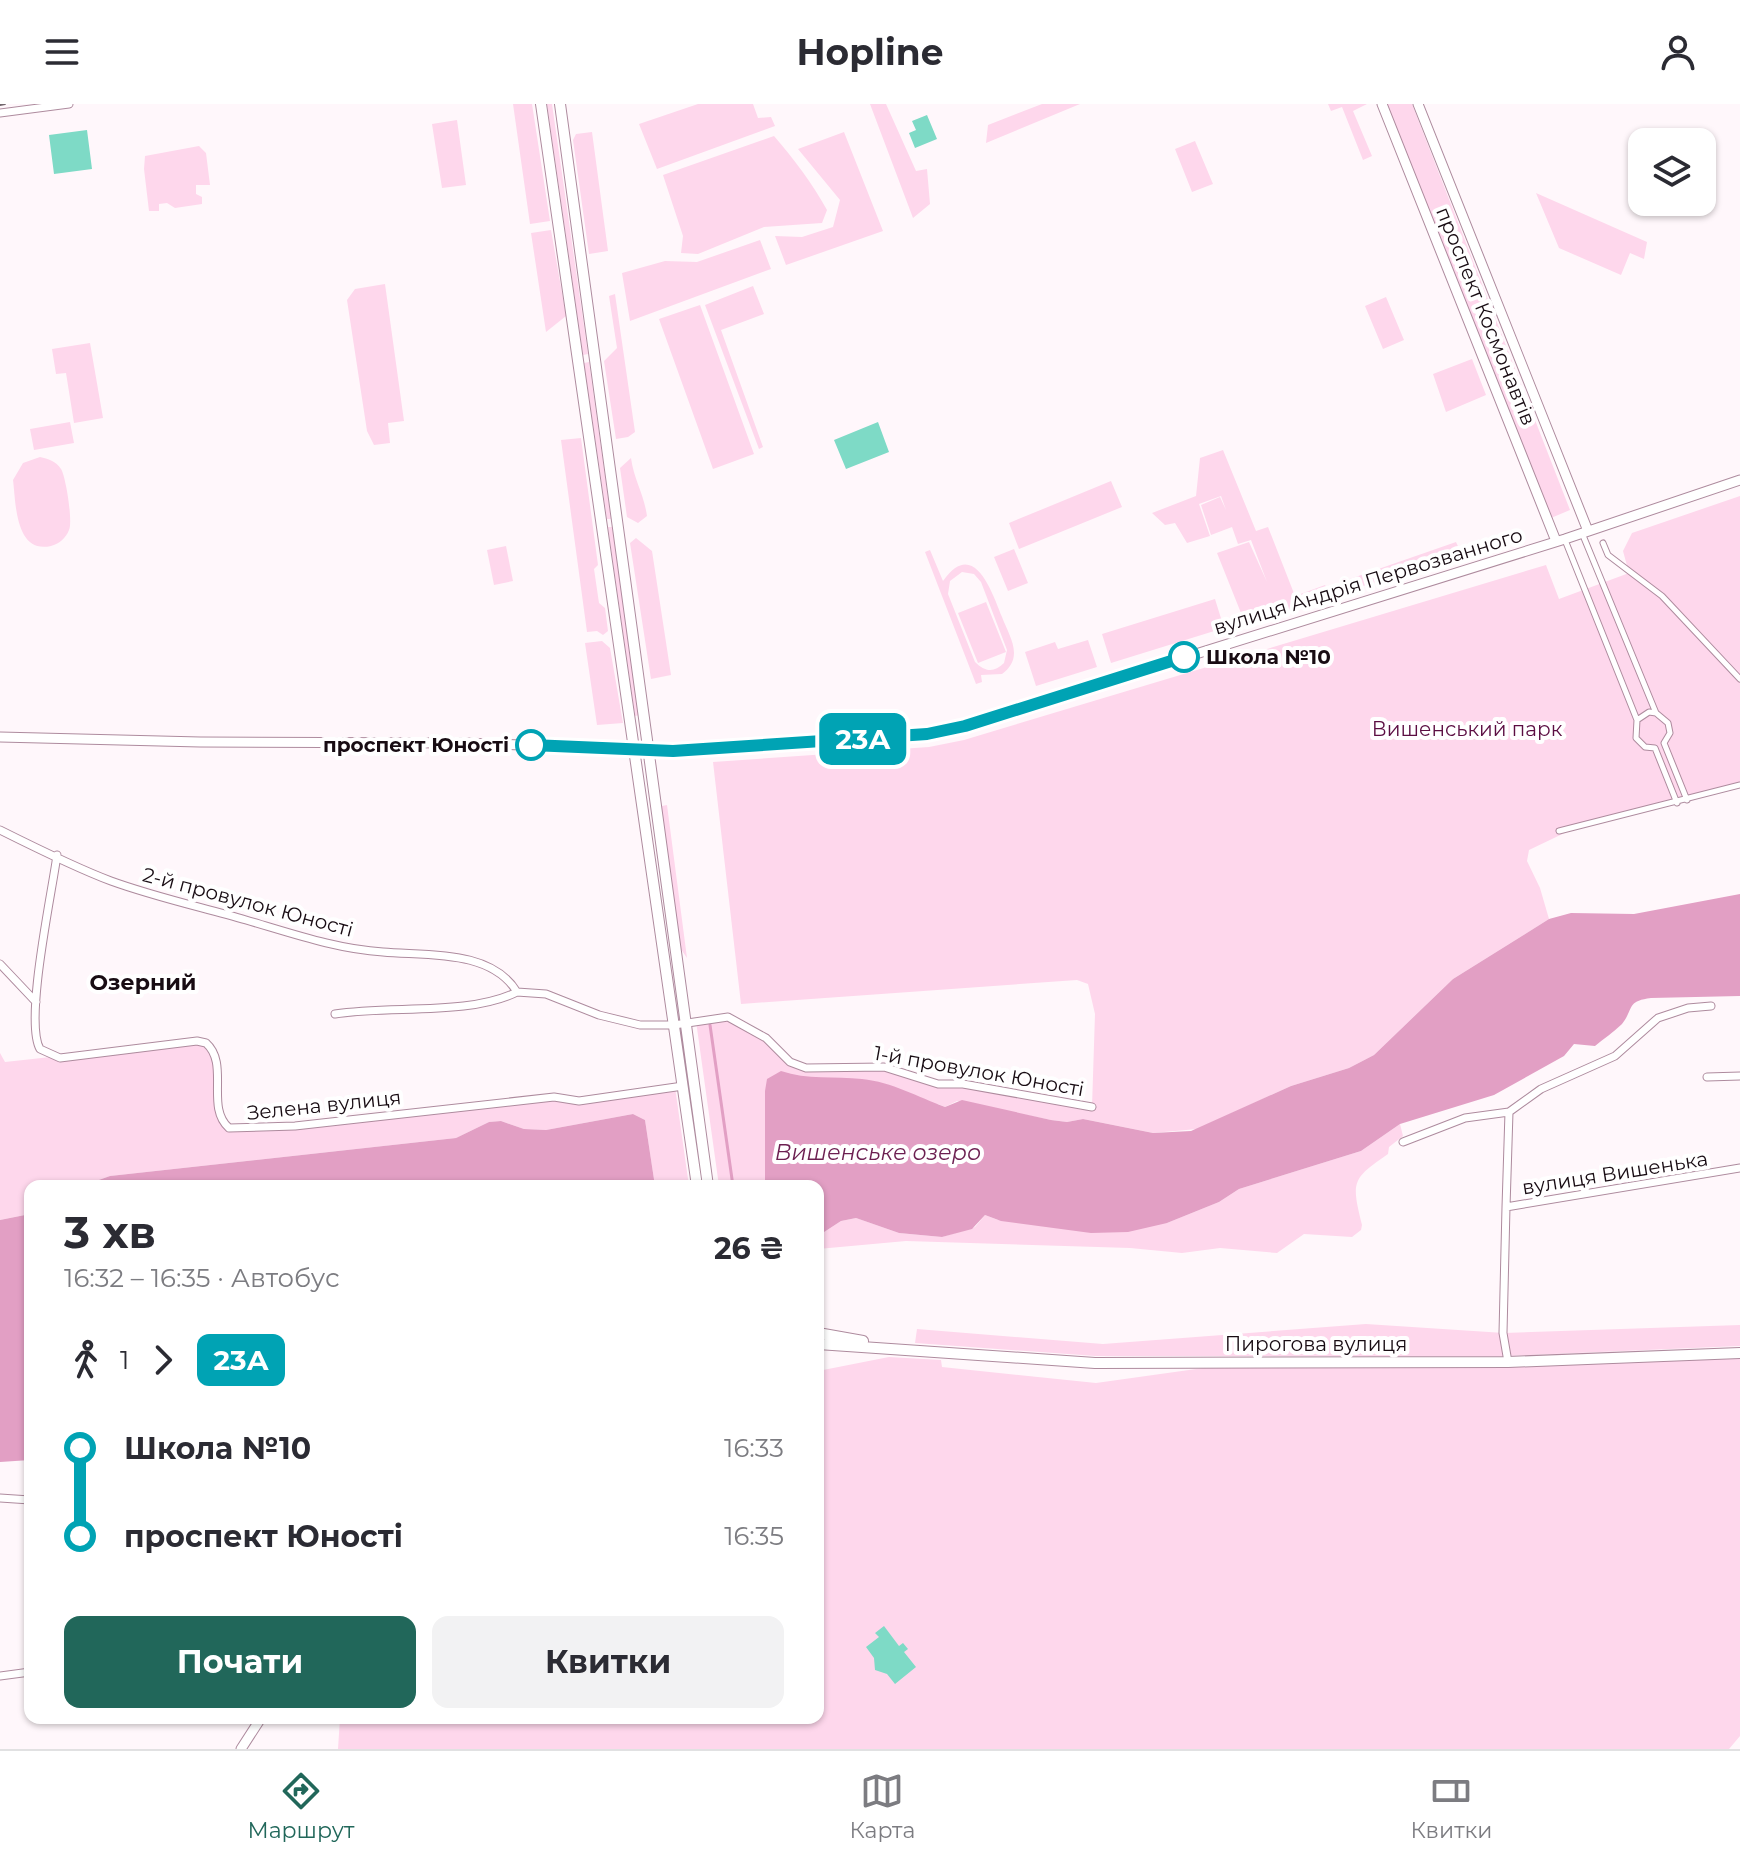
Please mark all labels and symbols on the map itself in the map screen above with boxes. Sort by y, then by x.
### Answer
street label: проспект Космонавтів [1431,203,1541,429]
street label: вулиця Андрія Первозванного [1211,523,1525,639]
marker: Школа №10 [1169,642,1199,672]
place label: Школа №10 [1206,645,1331,669]
line badge: 23А [817,713,909,765]
park label: Вишенський парк [1372,717,1563,741]
marker: проспект Юності [516,730,546,760]
place label: проспект Юності [323,733,509,757]
street label: 2-й провулок Юності [140,862,356,942]
district label: Озерний [90,969,196,996]
street label: 1-й провулок Юності [872,1041,1086,1101]
street label: Зелена вулиця [246,1085,402,1125]
water label: Вишенське озеро [775,1139,981,1166]
street label: вулиця Вишенька [1520,1146,1710,1200]
street label: Пирогова вулиця [1225,1332,1407,1356]

